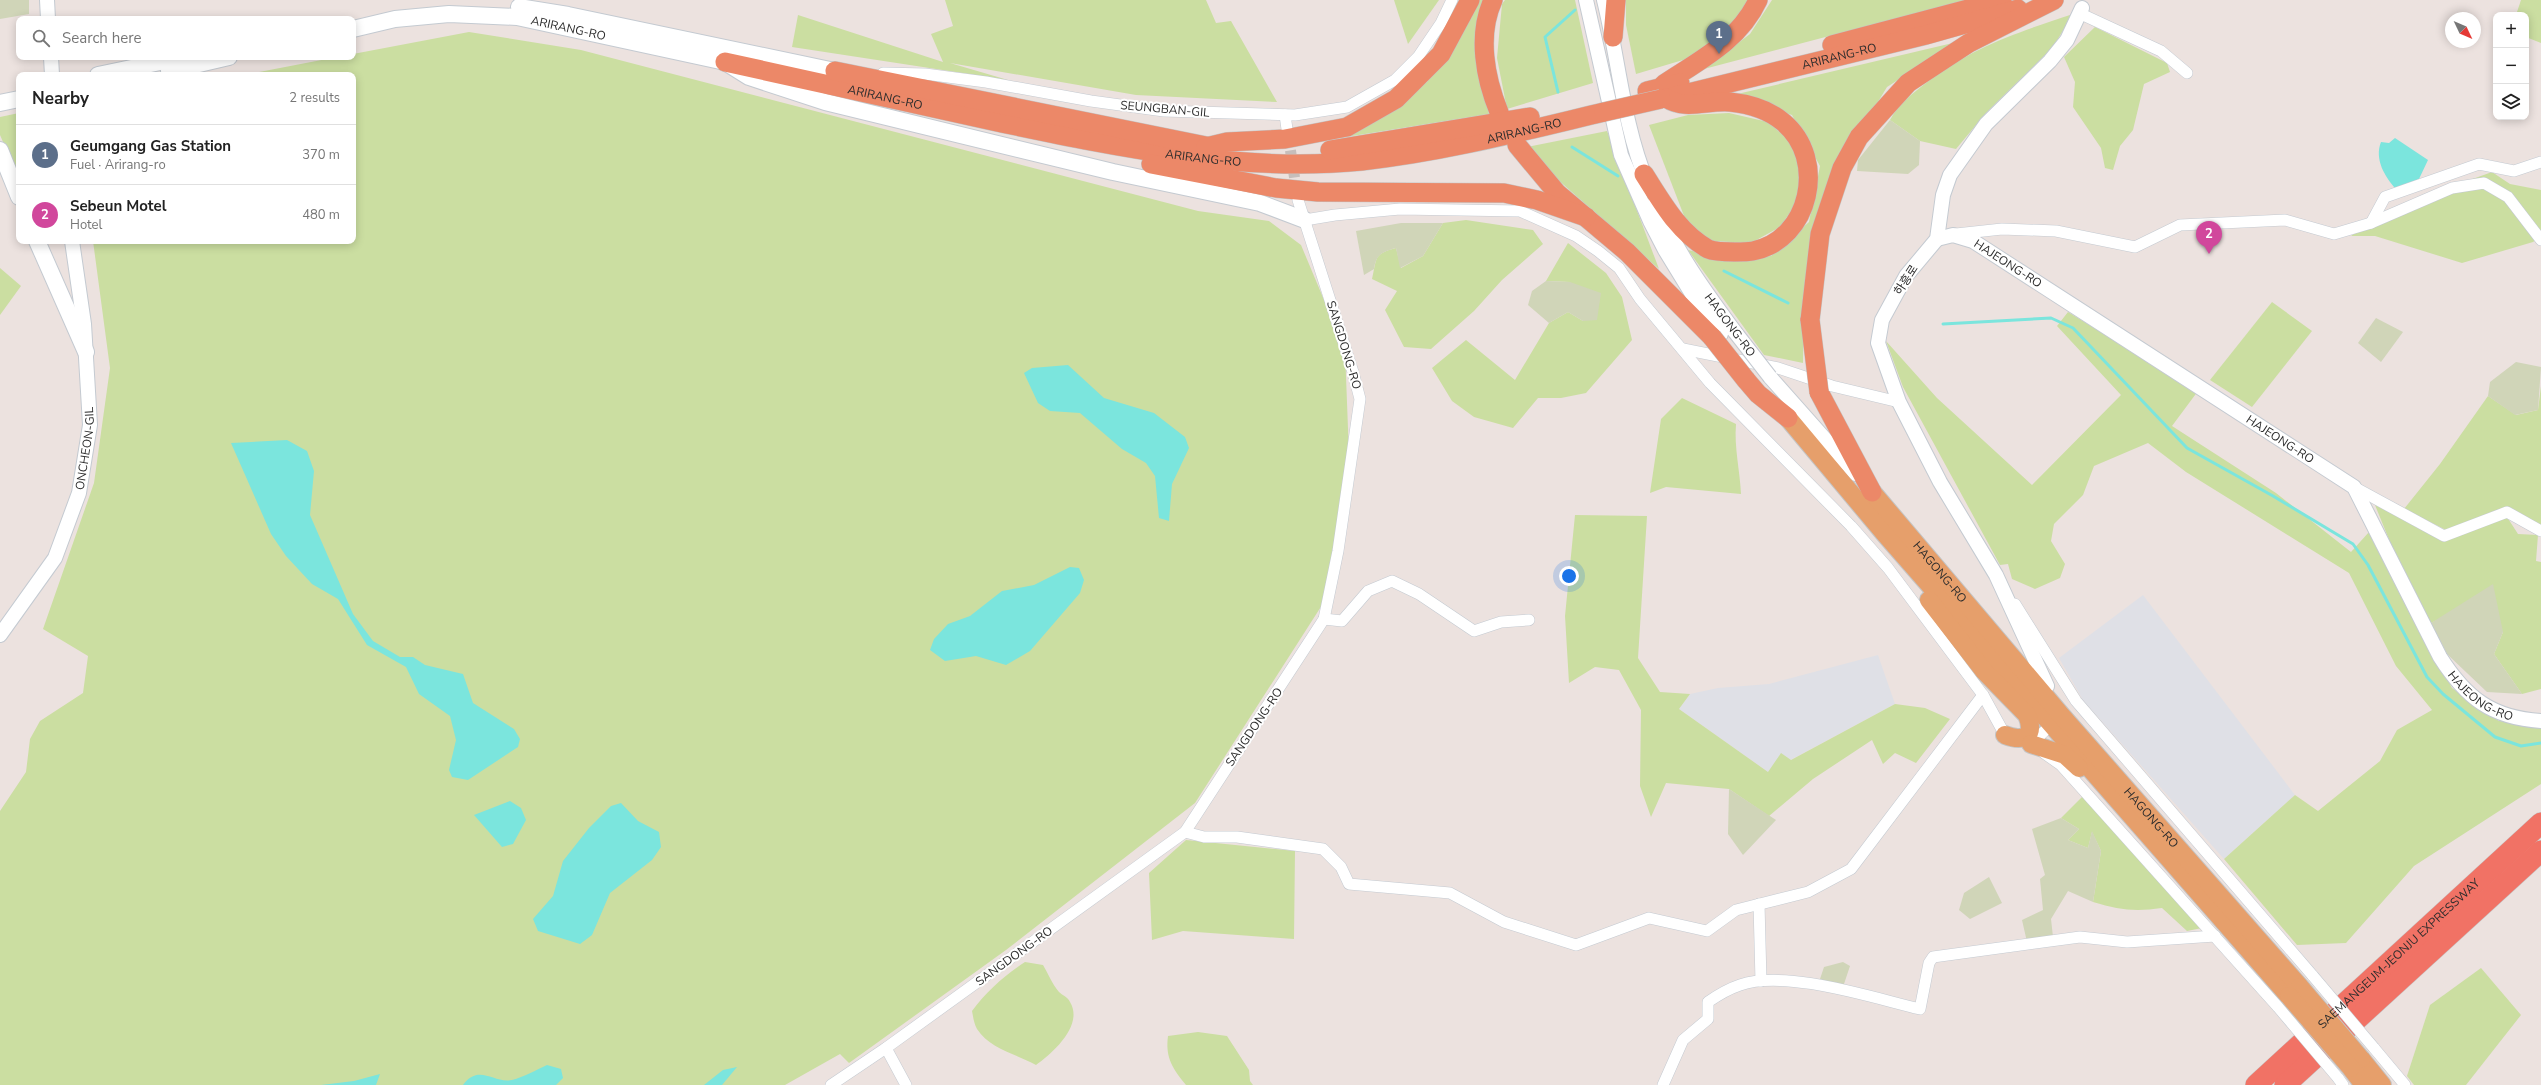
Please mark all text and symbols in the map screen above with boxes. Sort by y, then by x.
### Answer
street label: ARIRANG-RO [529,12,607,44]
north arrow [2445,12,2481,48]
map controls [2493,12,2529,120]
button: + [2493,12,2529,48]
search box [16,16,356,60]
pin: 1 [1706,21,1732,54]
icon: search [30,27,52,49]
text: Search here [62,28,142,48]
street label: ARIRANG-RO [1800,39,1878,73]
button: − [2493,48,2529,84]
street label: ARIRANG-RO [846,81,924,113]
button: layers [2493,84,2529,120]
text: Nearby [32,87,89,110]
text: 2 results [289,89,340,107]
street label: SEUNGBAN-GIL [1120,97,1211,121]
street label: ARIRANG-RO [1485,114,1563,147]
text: Geumgang Gas Station [70,136,231,156]
text: 1 [41,146,49,164]
text: 370 m [302,146,340,164]
street label: ARIRANG-RO [1164,146,1242,170]
text: Fuel · Arirang-ro [70,156,166,174]
text: Sebeun Motel [70,196,166,216]
text: 2 [41,206,49,224]
text: 480 m [302,206,340,224]
text: Hotel [70,216,102,234]
pin: 2 [2196,221,2222,254]
street label: HAJEONG-RO [1971,236,2045,291]
street label: 하흥로 [1890,262,1922,298]
street label: HAGONG-RO [1701,290,1759,360]
street label: SANGDONG-RO [1323,299,1365,391]
street label: ONCHEON-GIL [72,406,98,491]
street label: HAJEONG-RO [2243,411,2317,467]
street label: HAGONG-RO [1909,538,1970,606]
your location [1559,566,1579,586]
street label: HAJEONG-RO [2444,668,2515,725]
street label: SANGDONG-RO [1222,685,1286,769]
street label: HAGONG-RO [2120,784,2182,851]
street label: SAEMANGEUM-JEONJU EXPRESSWAY [2314,875,2484,1032]
street label: SANGDONG-RO [972,923,1056,989]

